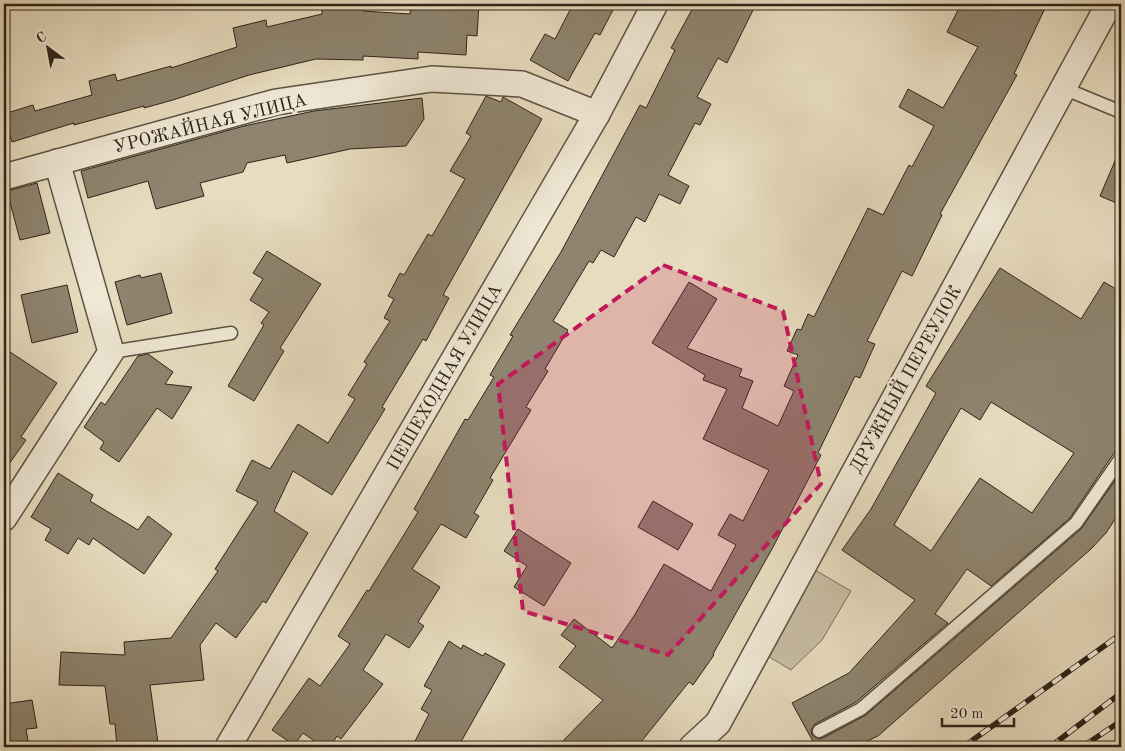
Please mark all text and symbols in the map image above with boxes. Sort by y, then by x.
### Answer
north arrow [22,22,72,72]
text: С [34,29,49,46]
street label: УРОЖАЙНАЯ УЛИЦА [111,87,309,157]
street label: ПЕШЕХОДНАЯ УЛИЦА [384,281,506,474]
street label: ДРУЖНЫЙ ПЕРЕУЛОК [843,281,965,476]
scale bar [942,696,1015,728]
text: 20 m [950,707,984,722]

